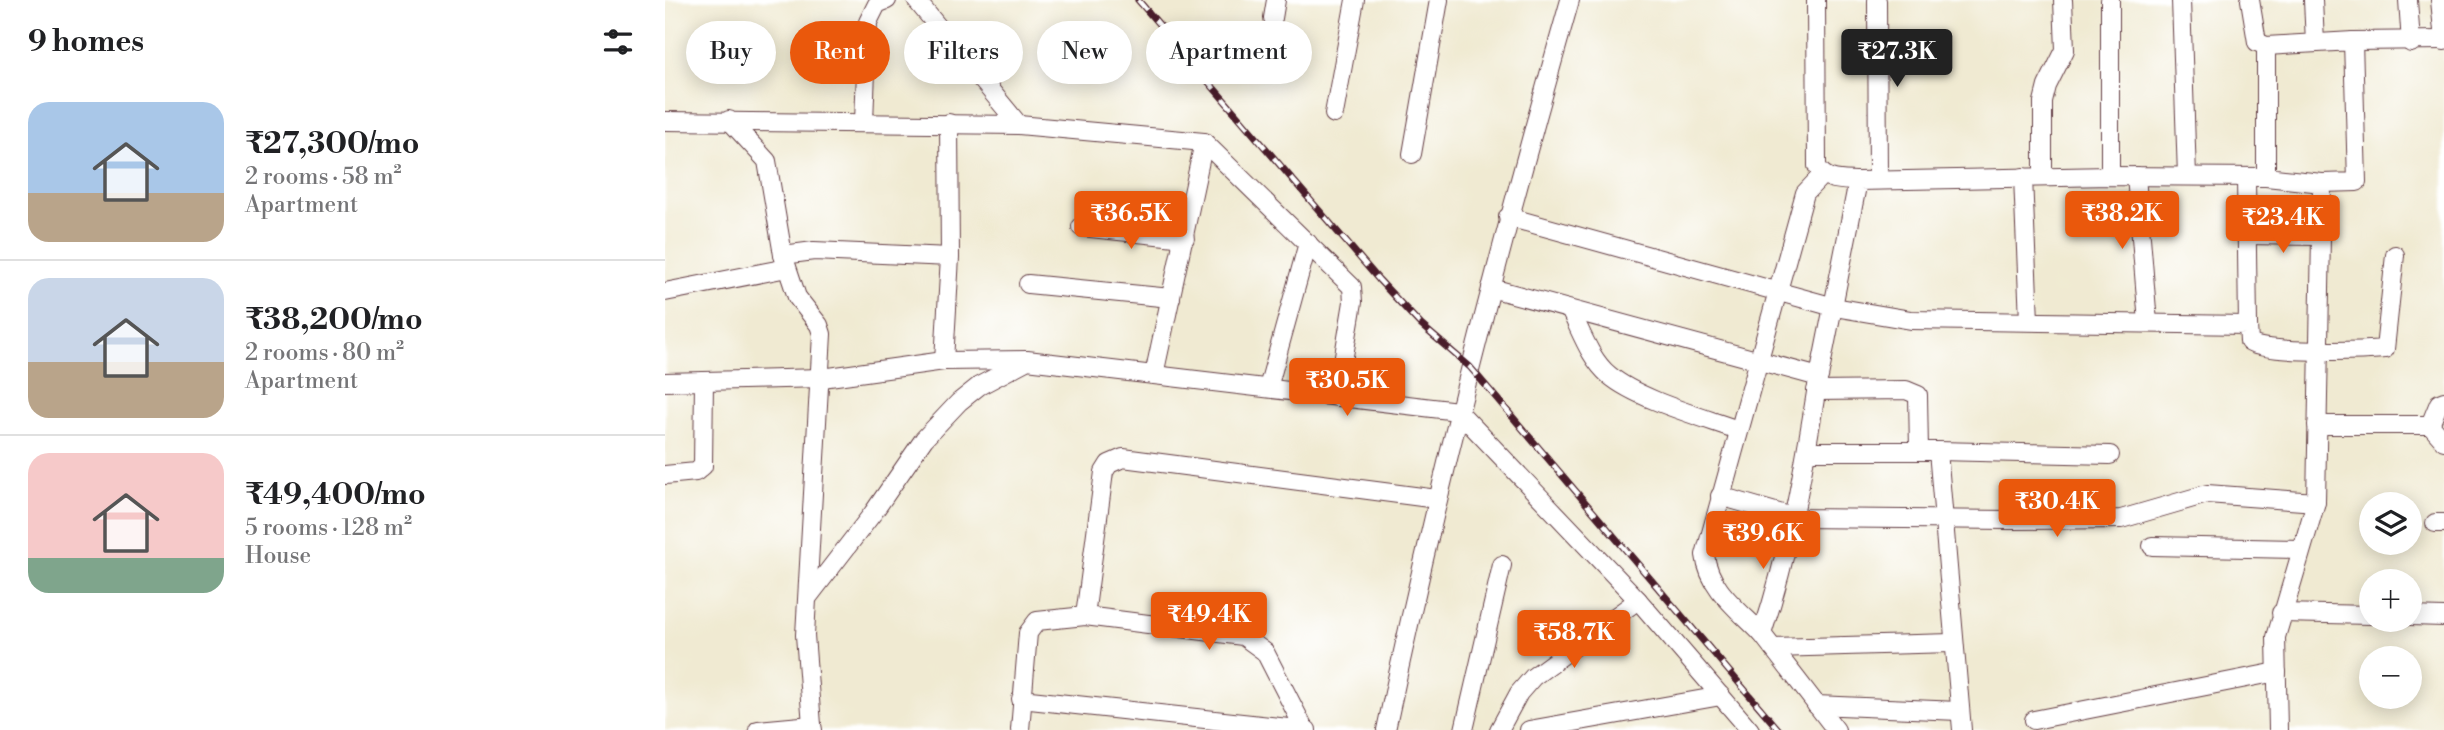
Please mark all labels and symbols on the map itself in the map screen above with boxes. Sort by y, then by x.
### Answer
pin: ₹27.3K [1840,29,1954,89]
pin: ₹36.5K [1074,191,1188,251]
pin: ₹38.2K [2065,191,2179,251]
pin: ₹23.4K [2226,196,2340,255]
pin: ₹30.5K [1290,358,1404,418]
pin: ₹30.4K [2000,480,2114,539]
pin: ₹39.6K [1706,512,1820,571]
pin: ₹49.4K [1152,592,1266,652]
pin: ₹58.7K [1517,610,1631,670]

